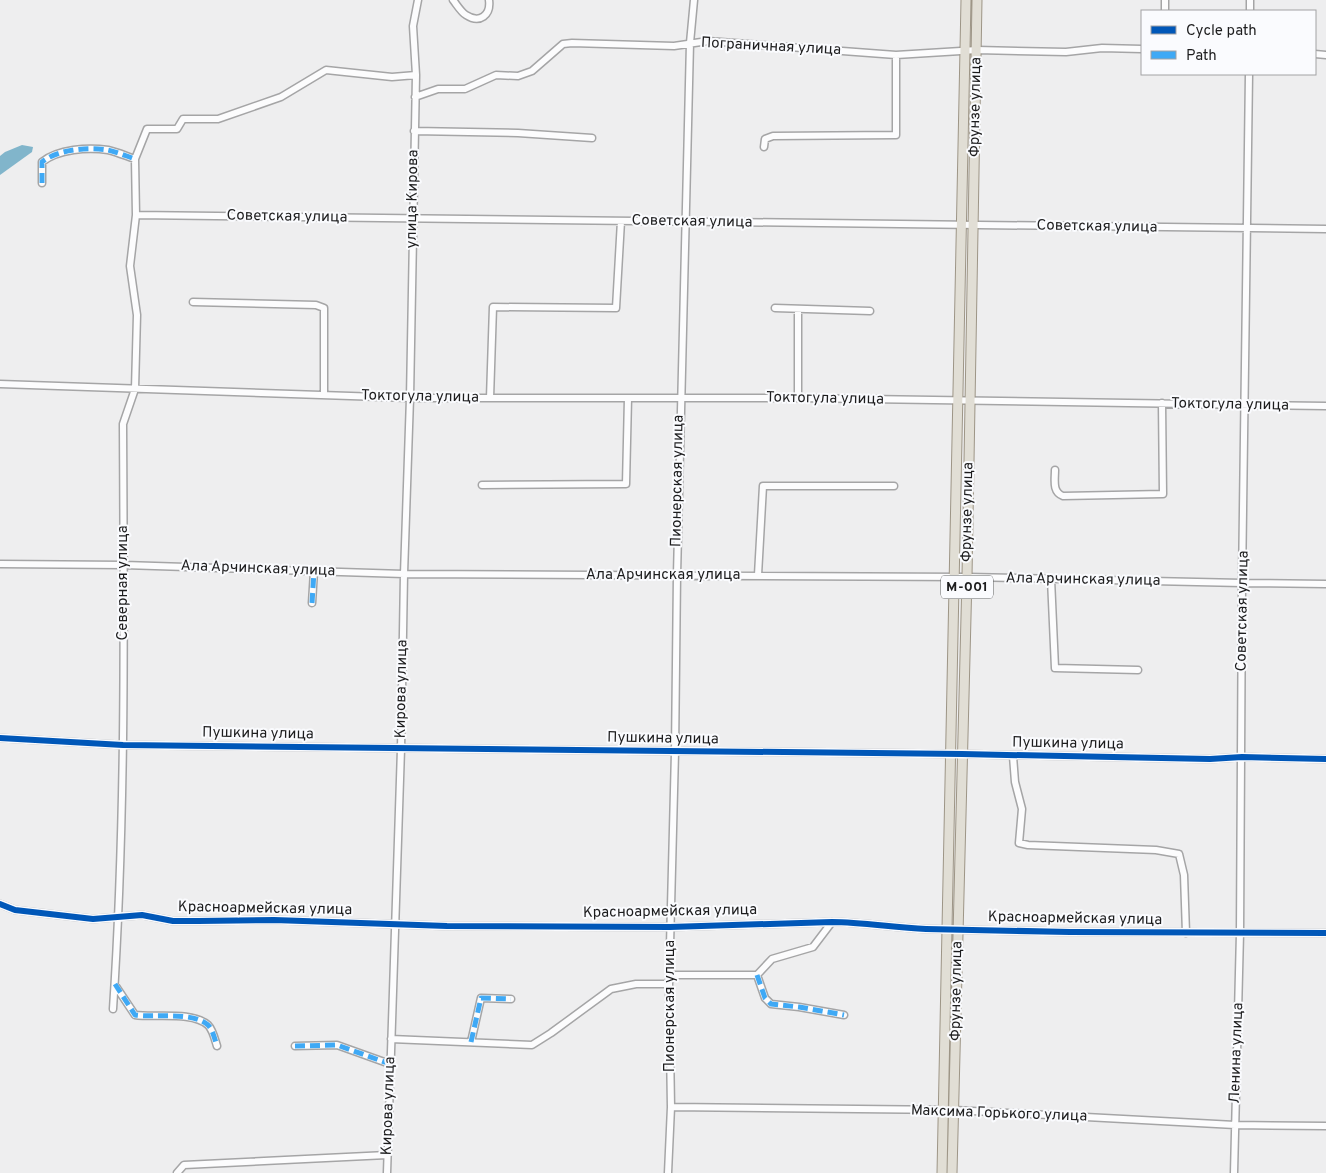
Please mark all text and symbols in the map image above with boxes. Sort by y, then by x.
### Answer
legend [1141,10,1316,75]
text: Cycle path [1186,22,1257,41]
street label: Пограничная улица [700,34,842,60]
text: Path [1186,47,1217,66]
street label: Фрунзе улица [966,57,986,157]
street label: улица Кирова [403,149,423,249]
street label: Советская улица [226,206,348,228]
street label: Советская улица [631,211,753,233]
street label: Советская улица [1036,216,1158,238]
street label: Токтогула улица [361,386,479,408]
street label: Токтогула улица [766,388,884,410]
street label: Токтогула улица [1171,394,1289,416]
street label: Пионерская улица [667,415,689,547]
street label: Фрунзе улица [958,462,978,562]
street label: Северная улица [114,525,133,641]
street label: Советская улица [1232,550,1254,672]
street label: Ала Арчинская улица [180,557,336,581]
street label: Ала Арчинская улица [586,566,740,585]
street label: Ала Арчинская улица [1006,569,1160,591]
road number: M-001 [941,576,993,598]
street label: Кирова улица [392,639,412,739]
street label: Пушкина улица [202,724,314,744]
street label: Пушкина улица [607,729,719,749]
street label: Пушкина улица [1012,734,1124,754]
street label: Красноармейская улица [178,898,352,920]
street label: Красноармейская улица [583,901,757,923]
street label: Красноармейская улица [988,908,1162,930]
street label: Пионерская улица [661,940,680,1072]
street label: Фрунзе улица [947,941,967,1041]
street label: Ленина улица [1226,1002,1248,1104]
street label: Кирова улица [378,1056,400,1156]
street label: Максима Горького улица [910,1101,1088,1127]

